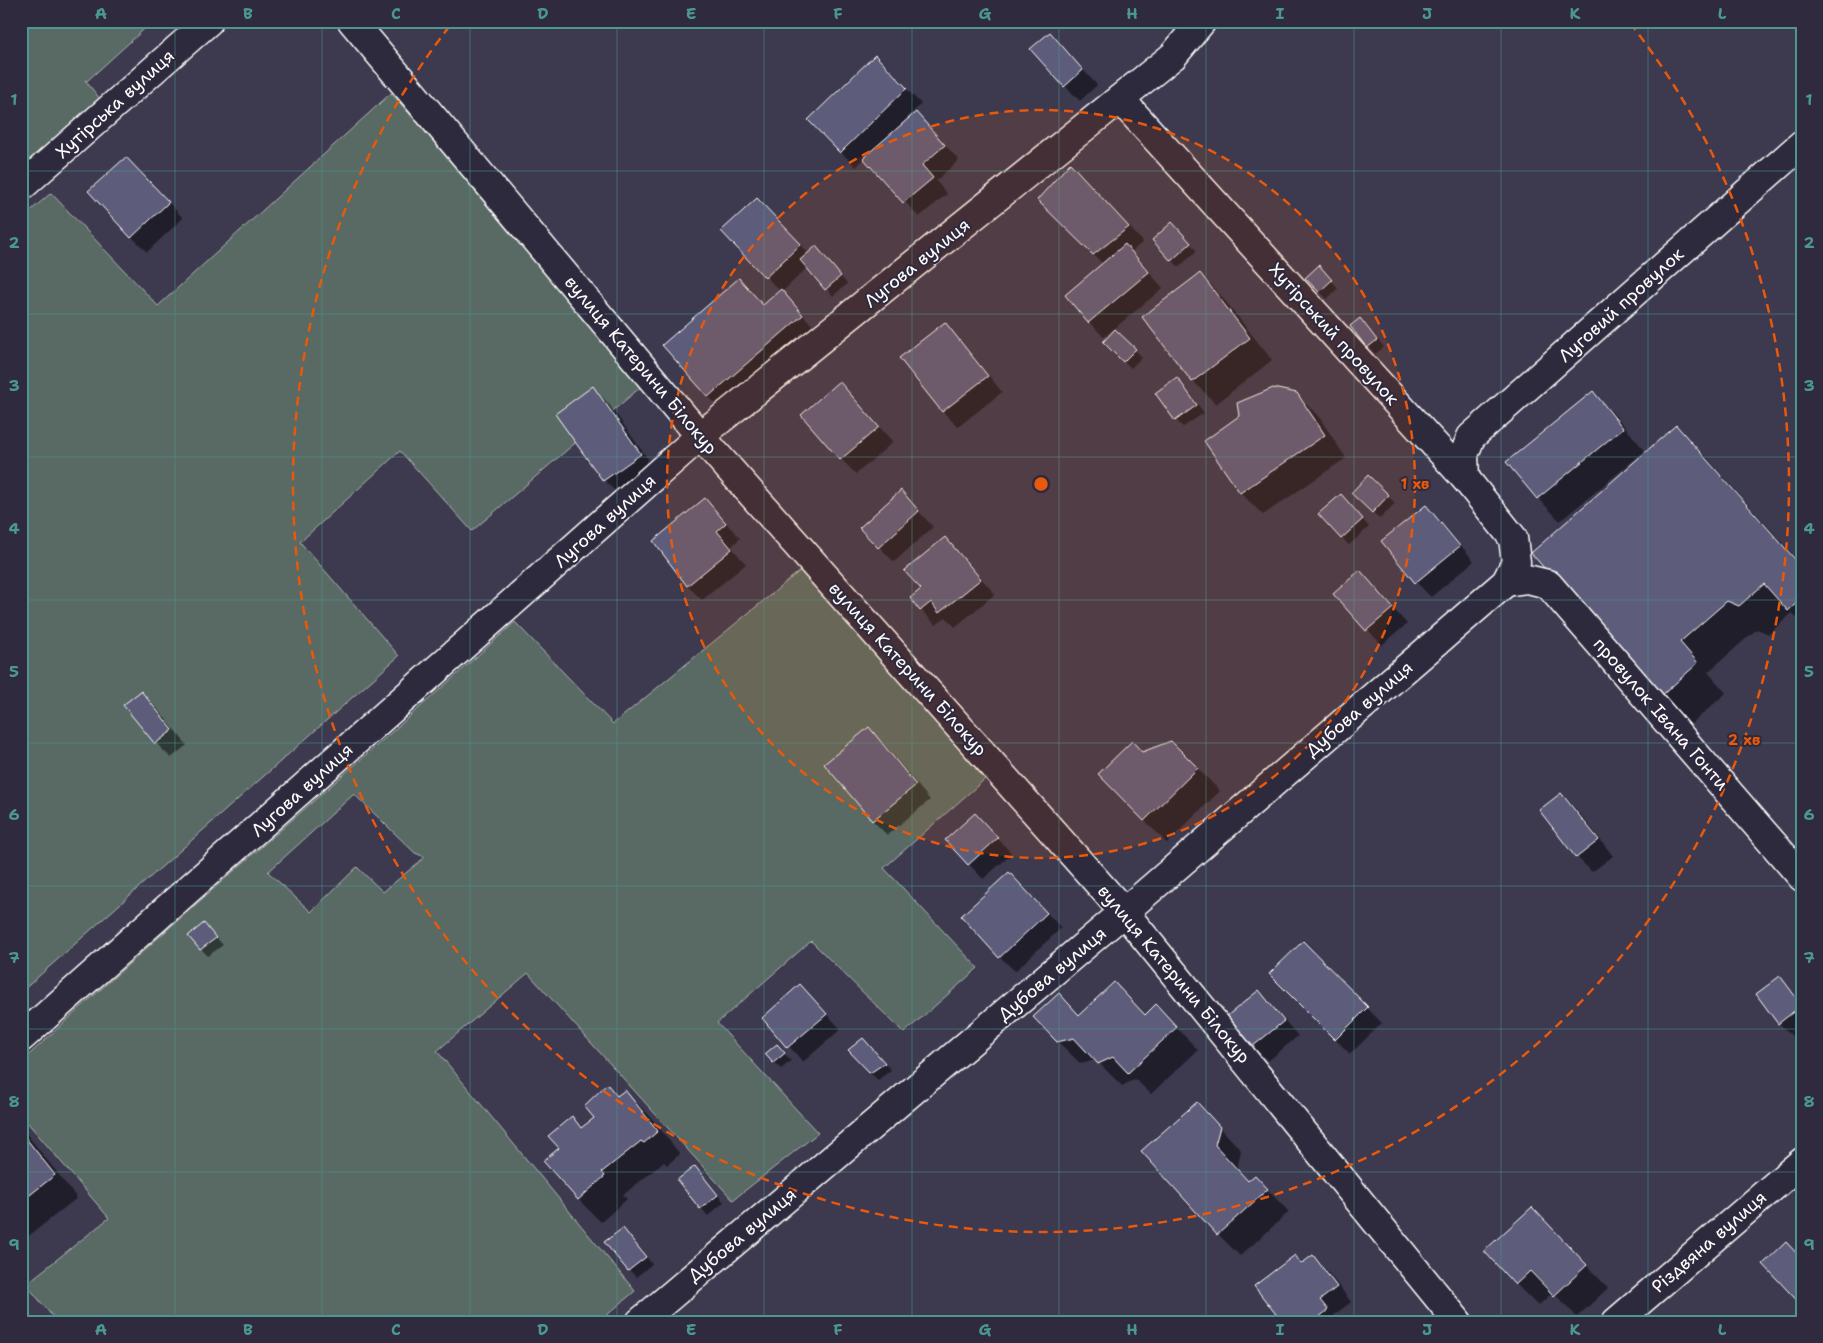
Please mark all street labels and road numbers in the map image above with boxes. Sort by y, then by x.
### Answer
street label: Хутірська вулиця [50,44,180,164]
street label: Лугова вулиця [859,213,975,313]
street label: Луговий провулок [1553,242,1689,368]
street label: Хутірський провулок [1264,258,1405,411]
street label: вулиця Катерини Білокур [559,271,723,459]
street label: Лугова вулиця [549,469,661,573]
street label: вулиця Катерини Білокур [823,577,993,761]
street label: провулок Івана Гонти [1588,633,1734,796]
street label: Дубова вулиця [1300,656,1418,762]
street label: Лугова вулиця [246,738,358,842]
street label: вулиця Катерини Білокур [1092,880,1256,1068]
street label: Дубова вулиця [993,921,1111,1027]
street label: Дубова вулиця [683,1182,801,1288]
street label: Різдвяна вулиця [1646,1185,1772,1299]

